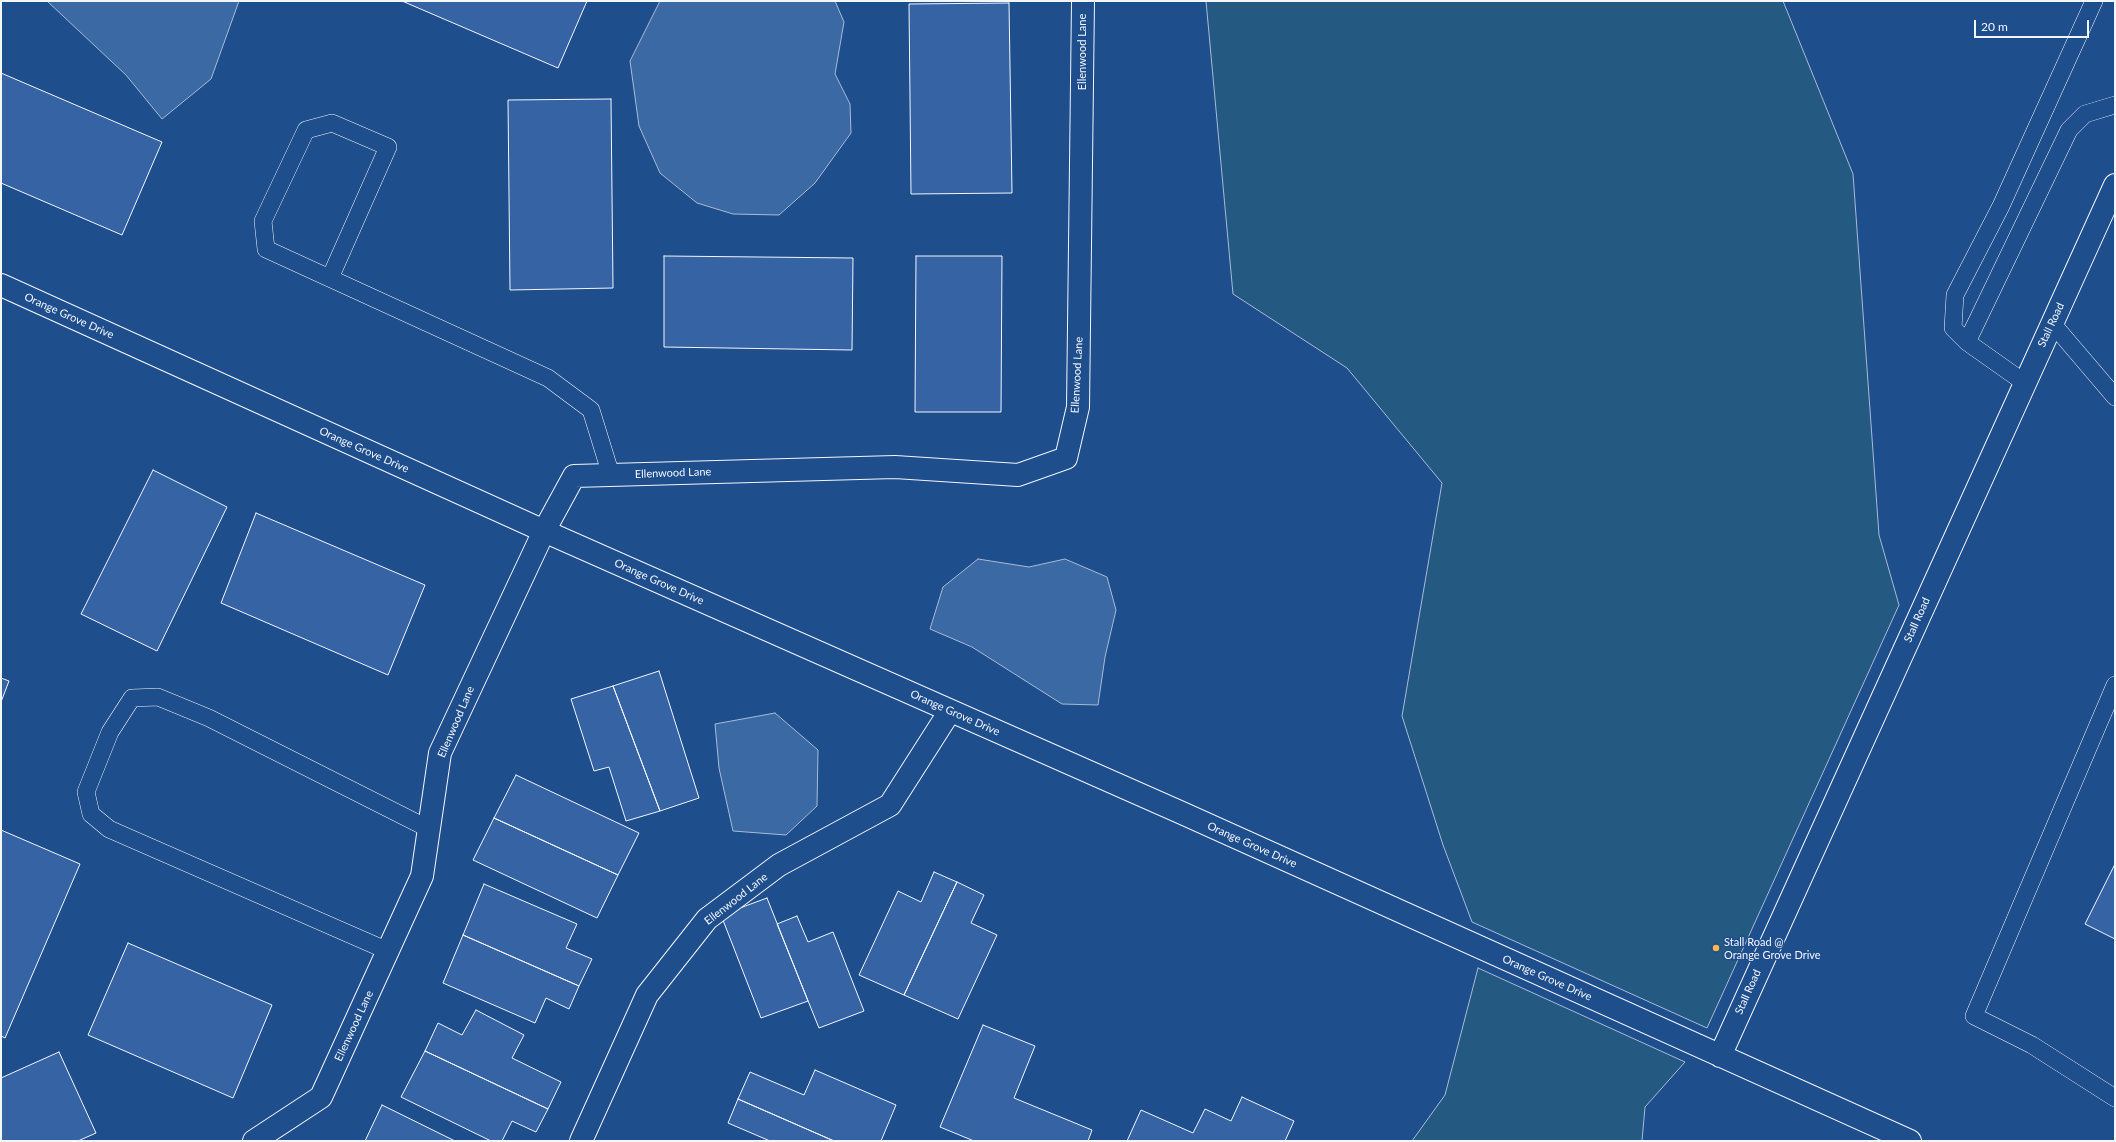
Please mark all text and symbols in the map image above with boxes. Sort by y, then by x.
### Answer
scale bar [1976,12,2091,38]
street label: Ellenwood Lane [1075,14,1089,90]
text: 20 m [1981,19,2008,34]
street label: Orange Grove Drive [22,290,116,342]
street label: Stall Road [2035,301,2067,349]
street label: Ellenwood Lane [1068,336,1086,414]
street label: Orange Grove Drive [317,424,411,476]
street label: Ellenwood Lane [635,465,711,481]
street label: Orange Grove Drive [612,556,706,608]
street label: Stall Road [1901,596,1933,644]
street label: Ellenwood Lane [435,684,477,760]
street label: Orange Grove Drive [908,687,1002,739]
street label: Orange Grove Drive [1205,819,1299,871]
street label: Ellenwood Lane [702,870,770,928]
place label: Stall Road @ Orange Grove Drive [1724,935,1821,961]
marker: Stall Road @ Orange Grove Drive [1711,943,1721,953]
street label: Orange Grove Drive [1500,952,1594,1004]
street label: Stall Road [1732,968,1764,1016]
street label: Ellenwood Lane [332,989,376,1063]

